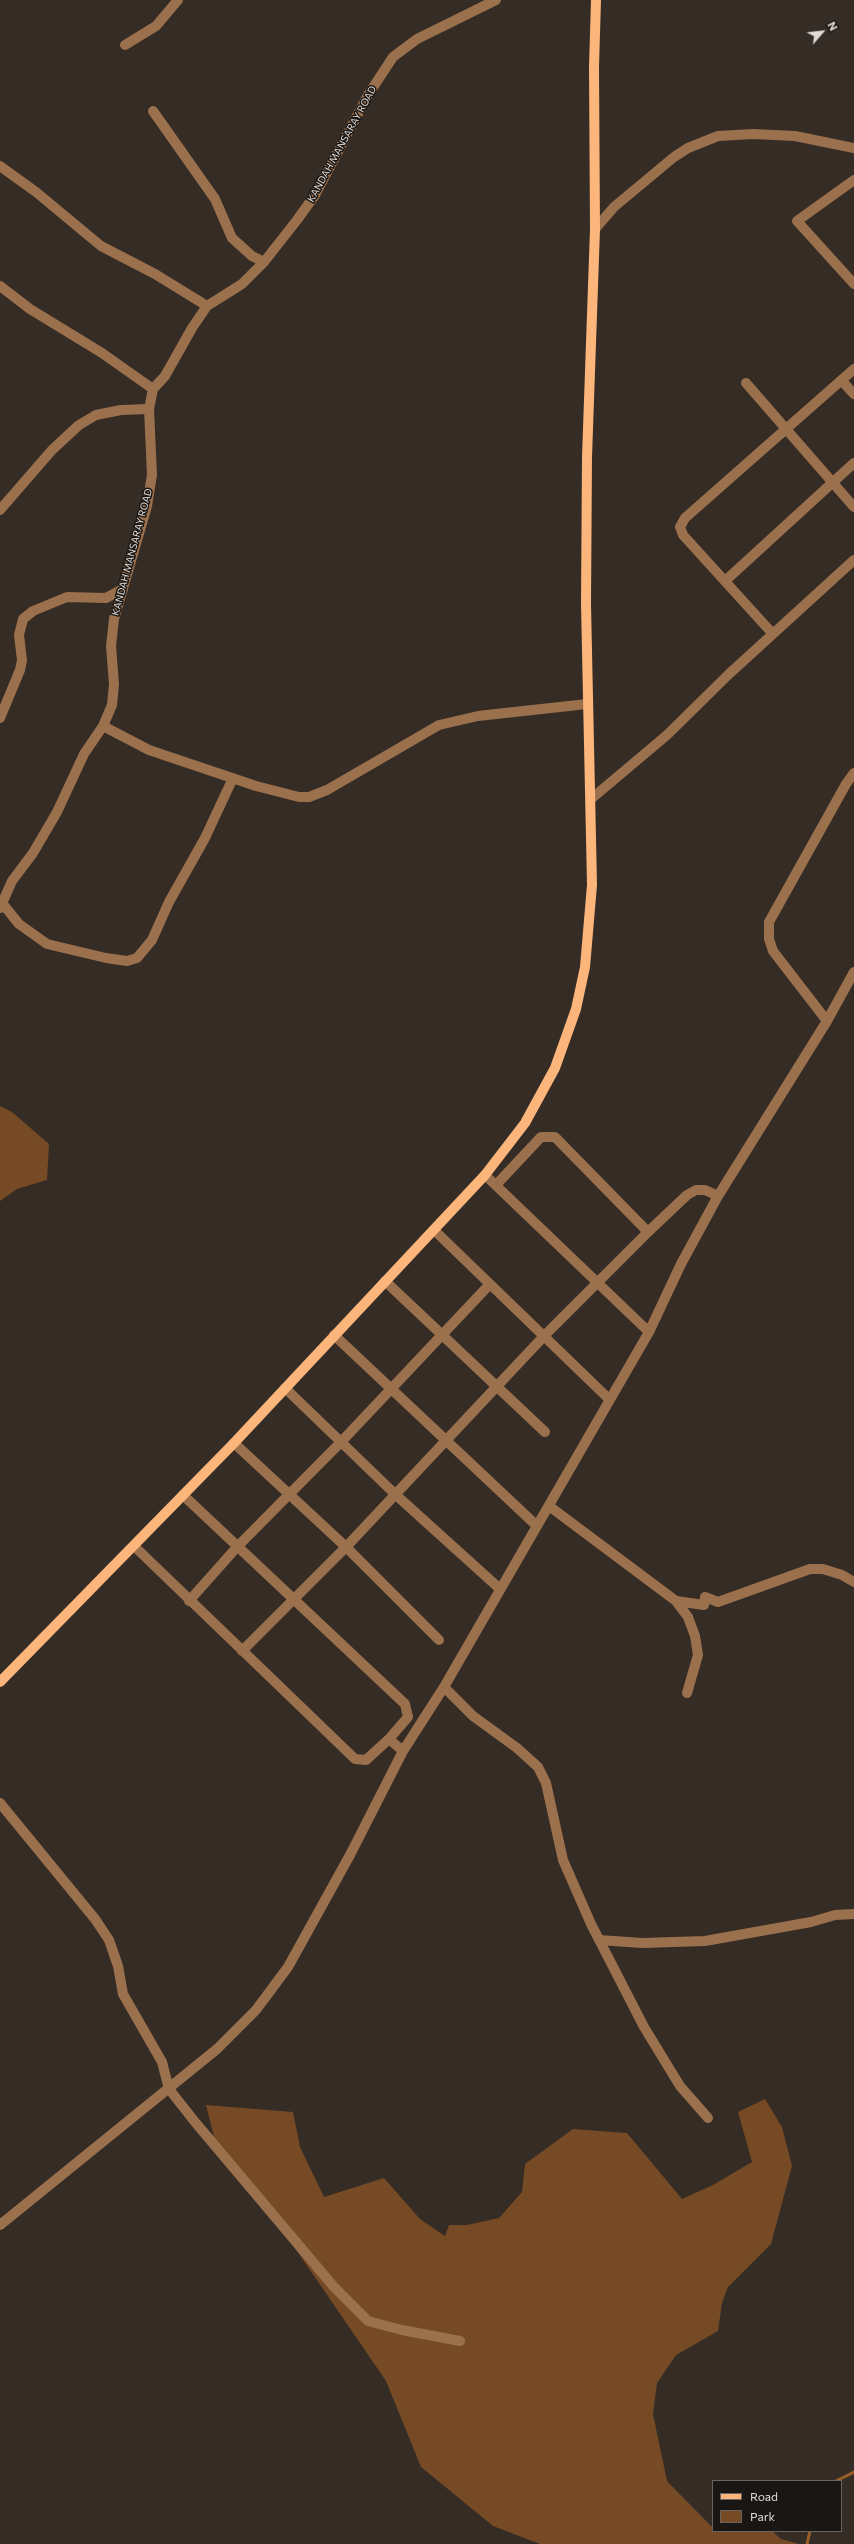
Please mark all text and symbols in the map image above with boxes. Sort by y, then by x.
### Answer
north arrow [802,12,842,52]
text: N [825,19,841,33]
street label: KANDAH MANSARAY ROAD [305,84,379,204]
street label: KANDAH MANSARAY ROAD [109,487,155,617]
legend [712,2480,842,2532]
text: Road [750,2489,778,2503]
text: Park [750,2509,775,2523]

